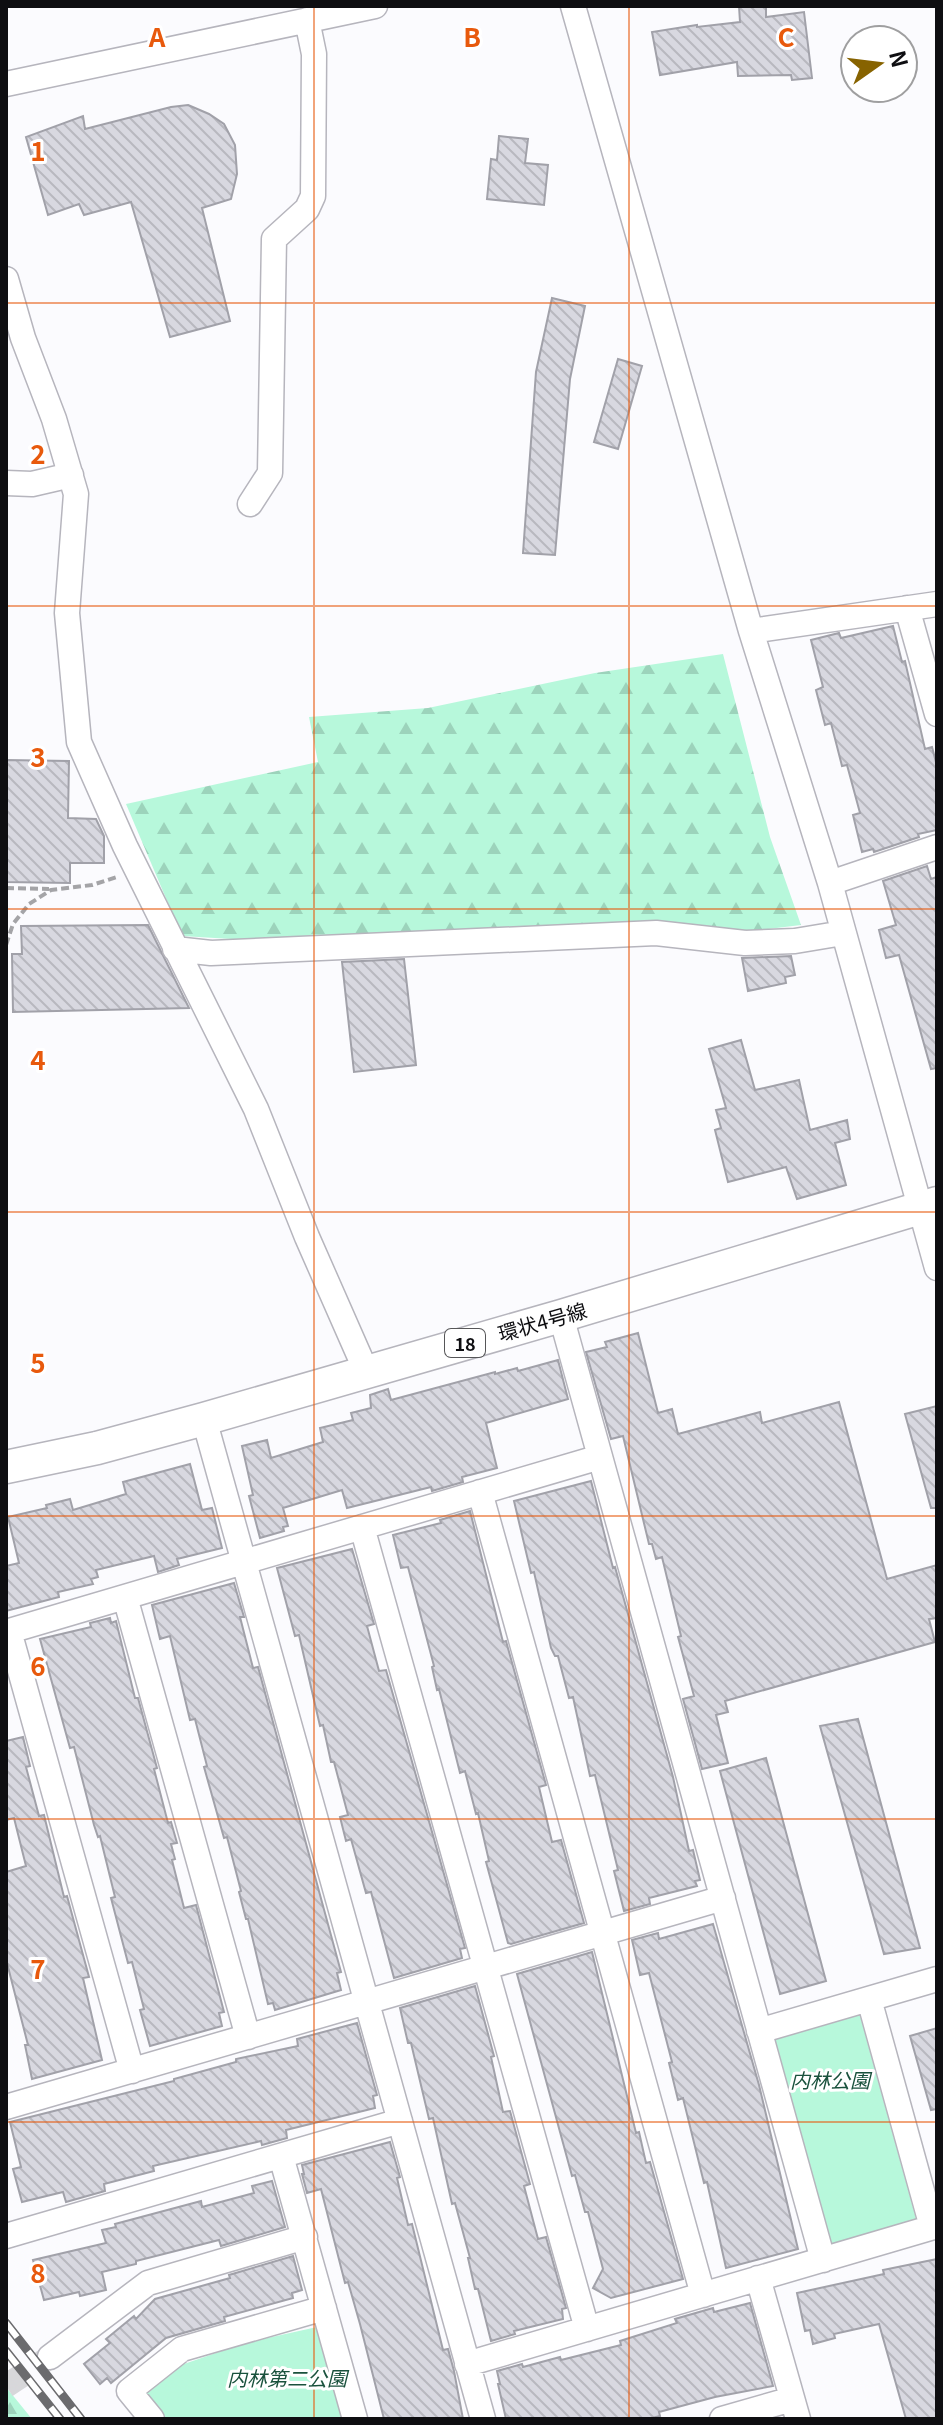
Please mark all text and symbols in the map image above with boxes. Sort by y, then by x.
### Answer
text: A [148,17,166,54]
text: B [463,17,481,54]
text: C [777,17,795,54]
north arrow [839,24,919,104]
text: N [883,47,918,71]
text: 1 [30,131,46,168]
text: 2 [30,434,46,471]
text: 3 [30,737,46,774]
text: 4 [30,1040,46,1077]
street label: 環状4号線 [494,1295,590,1347]
road number: 18 [445,1329,485,1357]
text: 5 [30,1343,46,1380]
text: 6 [30,1646,46,1683]
text: 7 [30,1949,46,1986]
park label: 内林公園 [790,2065,873,2094]
text: 8 [30,2253,46,2290]
park label: 内林第二公園 [227,2363,350,2392]

